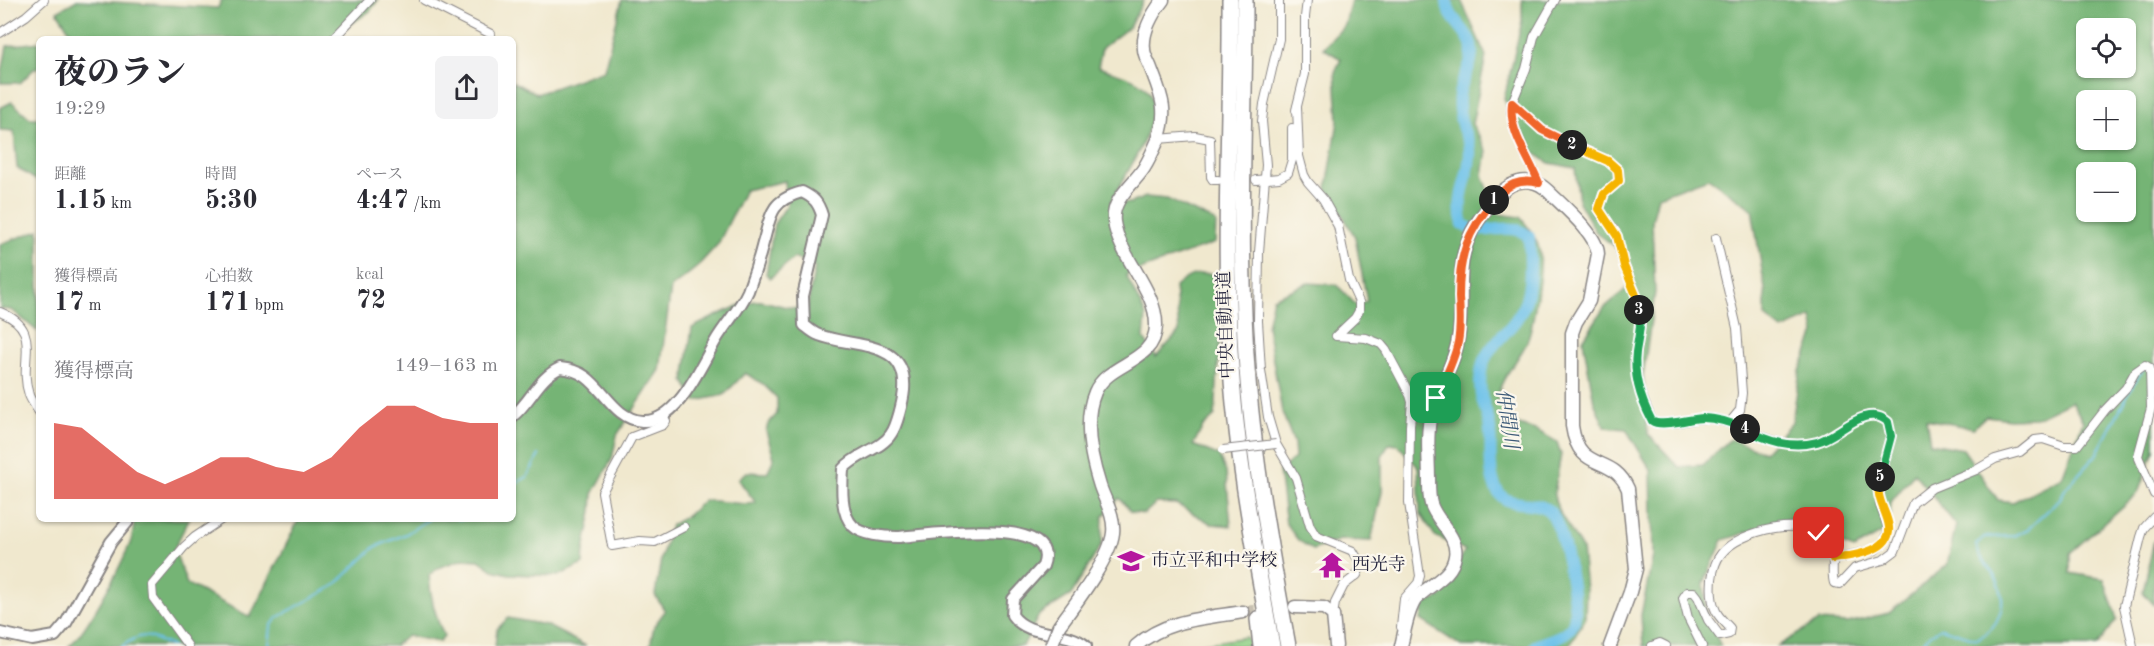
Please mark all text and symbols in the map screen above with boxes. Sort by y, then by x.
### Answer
map controls [2076,18,2136,222]
button: locate [2076,18,2136,78]
button: share [435,56,498,119]
text: 夜のラン [54,58,186,91]
button: + [2076,90,2136,150]
text: 19:29 [54,99,106,119]
pin: 2 [1557,130,1587,160]
text: 2 [1567,137,1577,153]
button: − [2076,162,2136,222]
text: 距離 [54,167,86,183]
text: 時間 [205,167,237,183]
text: ペース [356,167,403,183]
pin: 1 [1479,185,1509,215]
text: 1.15 [54,188,107,214]
text: 5:30 [205,188,258,214]
text: 4:47 [356,188,409,214]
text: 1 [1489,192,1499,208]
text: km [107,196,132,212]
text: /km [409,196,441,212]
text: kcal [356,267,384,283]
text: 獲得標高 [54,269,118,285]
text: 心拍数 [205,269,253,285]
street label: 中央自動車道 [1213,271,1237,379]
text: 72 [356,288,386,314]
text: 17 [54,290,84,316]
text: 171 [205,290,250,316]
pin: 3 [1624,295,1654,325]
text: m [84,298,101,314]
text: bpm [250,298,284,314]
text: 3 [1634,302,1644,318]
text: 149–163 m [395,356,498,376]
text: 獲得標高 [54,362,134,382]
pin [1410,372,1461,423]
icon: arrive [1419,381,1452,414]
water label: 仲間川 [1492,388,1522,452]
pin: 4 [1730,414,1760,444]
text: 4 [1740,421,1750,437]
pin: 5 [1865,462,1895,492]
text: 5 [1875,469,1885,485]
pin [1793,507,1844,558]
icon: check [1802,516,1835,549]
school or university icon: 市立平和中学校 [1116,546,1146,576]
place label: 市立平和中学校 [1151,550,1277,570]
temple icon: 西光寺 [1317,550,1347,580]
place label: 西光寺 [1352,554,1406,574]

